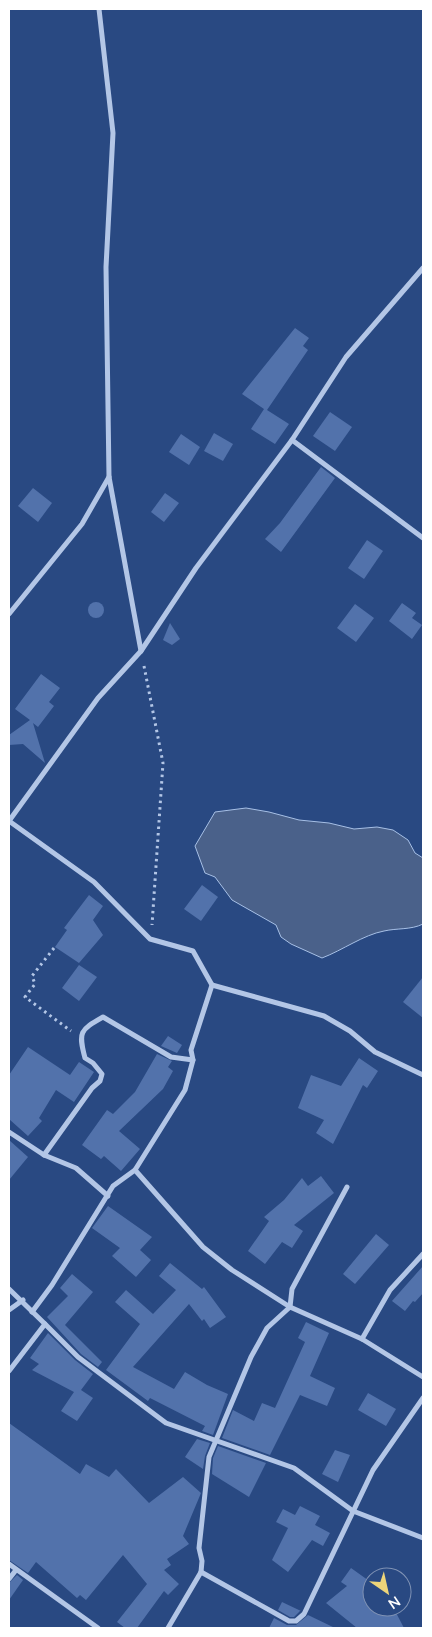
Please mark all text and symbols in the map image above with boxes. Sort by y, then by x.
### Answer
north arrow [362,1567,412,1617]
text: N [385,1593,404,1613]

